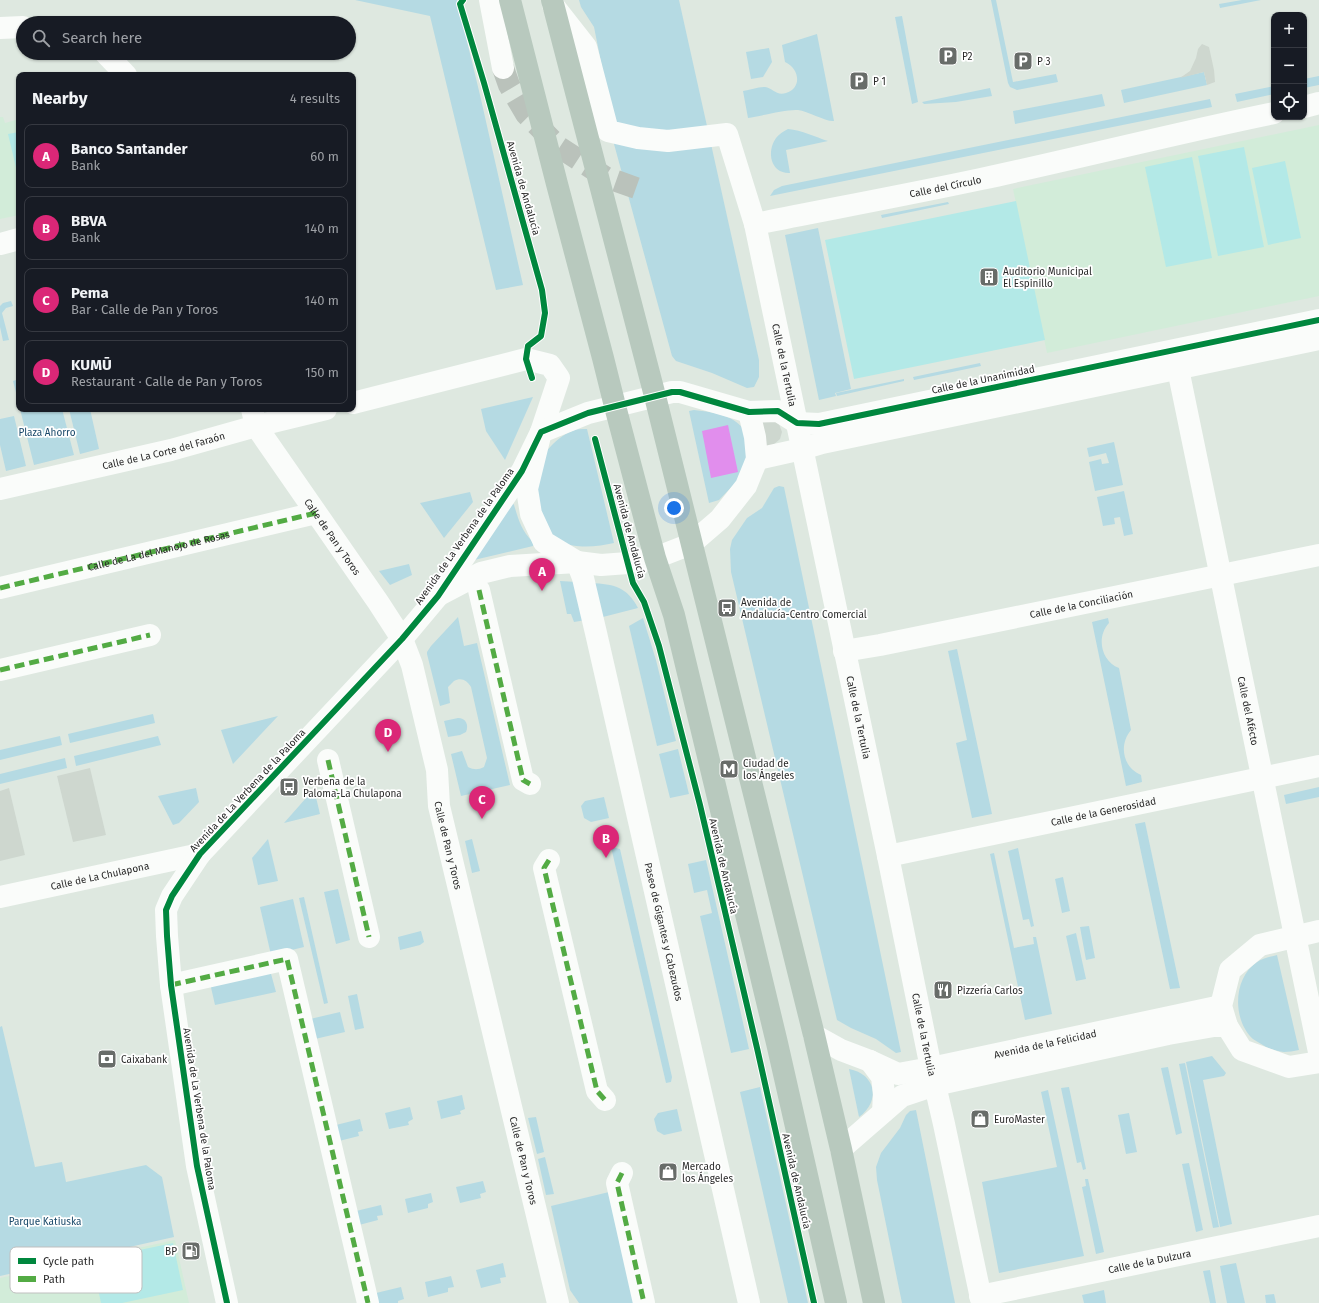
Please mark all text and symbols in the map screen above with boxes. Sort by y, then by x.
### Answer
map controls [1271,12,1307,120]
button: + [1271,12,1307,48]
search box [16,16,356,60]
icon: search [30,27,52,49]
text: Search here [62,29,142,47]
parking icon: P2 [937,45,959,67]
button: − [1271,48,1307,84]
parking icon: P 3 [1012,50,1034,72]
place label: P2 [962,51,973,63]
place label: P 3 [1037,56,1050,68]
parking icon: P 1 [848,70,870,92]
place label: P 1 [873,76,886,88]
button: locate [1271,84,1307,120]
text: Nearby [32,88,87,109]
text: 4 results [290,91,340,106]
street label: Avenida de Andalucía [504,139,543,237]
text: Banco Santander [71,140,188,158]
text: A [42,149,50,164]
text: 60 m [310,149,339,164]
text: Bank [71,158,100,173]
street label: Calle del Círculo [909,174,983,201]
text: BBVA [71,212,106,230]
text: B [42,221,50,236]
text: 140 m [305,221,339,236]
text: Bank [71,230,100,245]
building icon: Auditorio Municipal El Espinillo [978,266,1000,288]
place label: Auditorio Municipal El Espinillo [1003,266,1092,290]
text: Pema [71,284,109,302]
text: C [42,293,50,308]
text: 140 m [305,293,339,308]
text: Bar · Calle de Pan y Toros [71,302,218,317]
street label: Calle de la Tertulia [769,323,798,408]
text: KUMŪ [71,356,112,374]
street label: Calle de la Unanimidad [931,363,1036,397]
text: D [42,365,50,380]
text: 150 m [305,365,339,380]
text: Restaurant · Calle de Pan y Toros [71,374,262,389]
park label: Plaza Ahorro [18,427,76,439]
street label: Calle de La Corte del Faraón [101,430,226,472]
street label: Avenida de La Verbena de la Paloma [413,466,517,607]
street label: Avenida de Andalucía [611,482,648,580]
street label: Calle de Pan y Toros [301,497,363,578]
your location [664,498,684,518]
street label: Calle de La del Manojo de Rosas [87,529,231,574]
pin: A [529,558,555,591]
street label: Calle de la Conciliación [1029,588,1134,621]
bus stop icon: Avenida de Andalucía-Centro Comercial [716,597,738,619]
place label: Avenida de Andalucía-Centro Comercial [741,597,867,621]
street label: Calle de la Tertulia [843,675,872,760]
street label: Calle del Afécto [1235,675,1261,747]
pin: D [375,719,401,752]
street label: Avenida de La Verbena de la Paloma [187,727,308,855]
metro station icon: Ciudad de los Ángeles [718,758,740,780]
place label: Ciudad de los Ángeles [743,758,794,782]
bus stop icon: Verbena de la Paloma-La Chulapona [278,776,300,798]
place label: Verbena de la Paloma-La Chulapona [303,776,402,800]
pin: C [469,786,495,819]
street label: Calle de la Generosidad [1050,795,1157,829]
street label: Calle de Pan y Toros [432,801,464,891]
street label: Avenida de Andalucía [706,817,741,915]
pin: B [593,825,619,858]
street label: Calle de La Chulapona [50,860,150,893]
street label: Paseo de Gigantes y Cabezudos [642,862,685,1003]
restaurant icon: Pizzería Carlos [932,979,954,1001]
place label: Pizzería Carlos [957,984,1023,997]
street label: Calle de la Tertulia [909,992,938,1078]
street label: Avenida de La Verbena de la Paloma [180,1027,218,1191]
street label: Avenida de la Felicidad [993,1028,1098,1061]
bank icon: Caixabank [96,1048,118,1070]
place label: Caixabank [121,1054,168,1066]
shop icon: EuroMaster [969,1108,991,1130]
place label: EuroMaster [994,1114,1045,1126]
street label: Calle de Pan y Toros [507,1115,539,1206]
street label: Avenida de Andalucía [779,1132,814,1230]
shop icon: Mercado los Ángeles [657,1161,679,1183]
place label: Mercado los Ángeles [682,1161,733,1185]
park label: Parque Katiuska [9,1216,81,1228]
fuel station icon: BP [180,1240,202,1262]
place label: BP [165,1246,177,1258]
legend [10,1247,142,1293]
street label: Calle de la Dulzura [1107,1248,1192,1276]
text: Cycle path [43,1255,94,1268]
text: Path [43,1273,65,1286]

